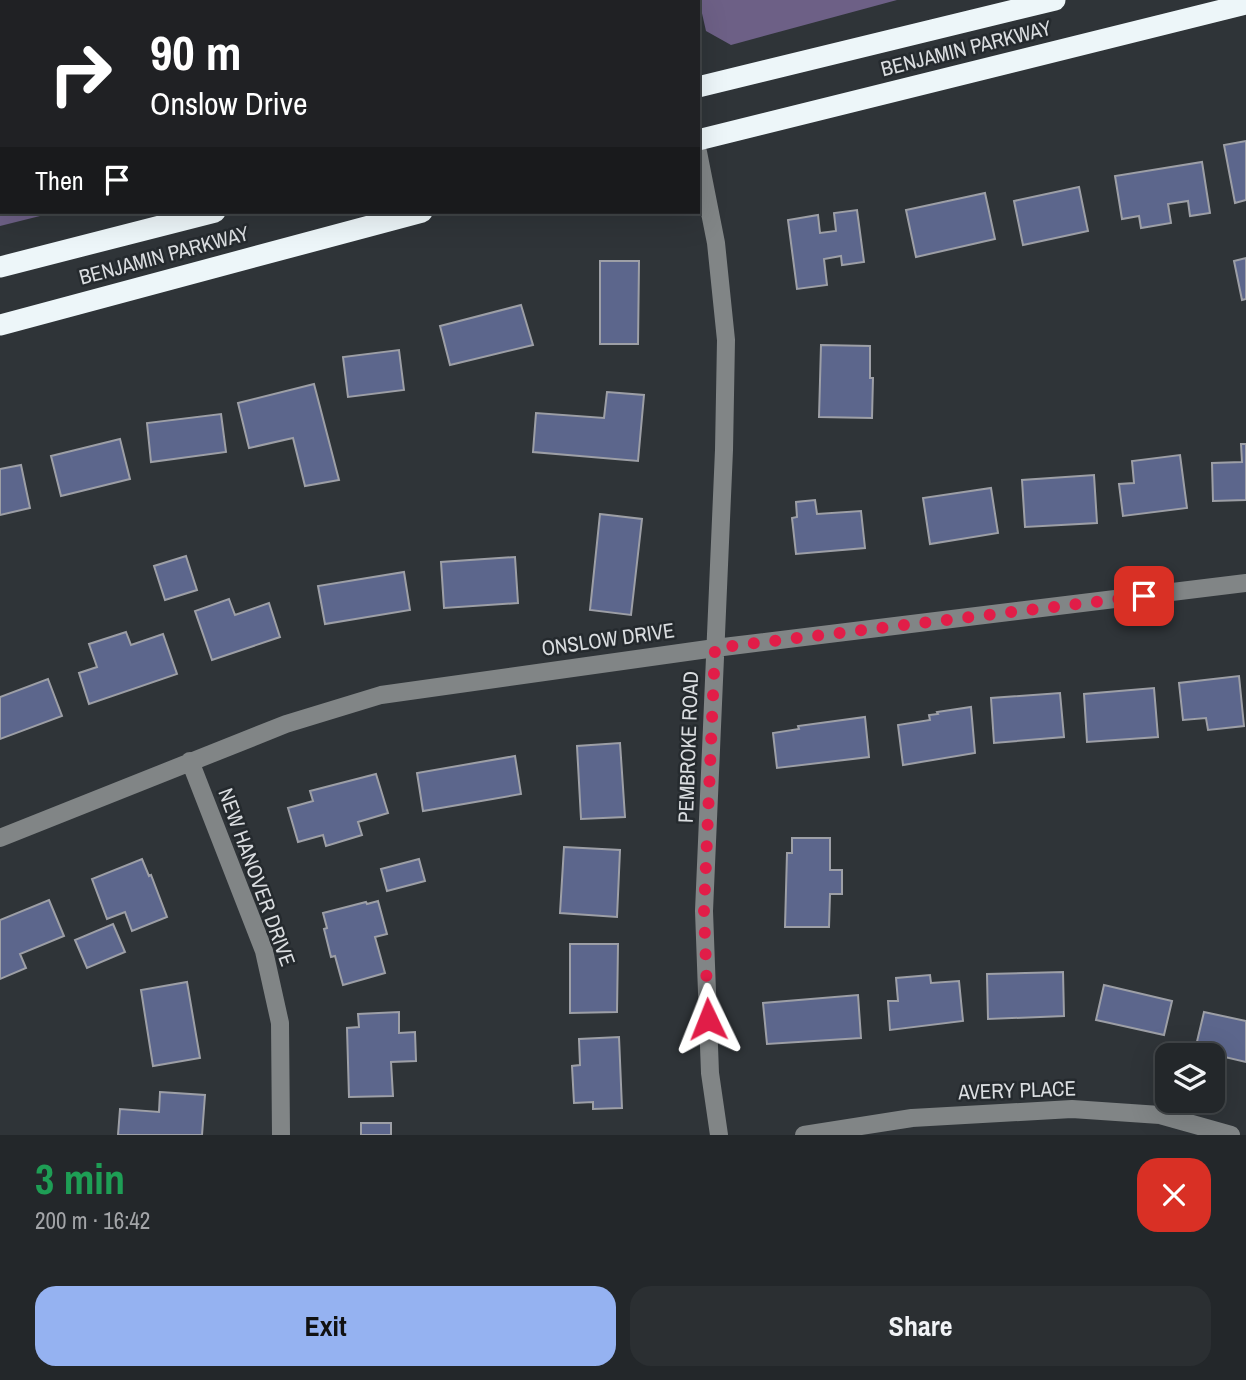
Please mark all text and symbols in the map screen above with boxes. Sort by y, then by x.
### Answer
street label: BENJAMIN PARKWAY [878,13,1055,83]
text: 90 m [150,19,242,85]
icon: right [35,28,126,119]
text: Onslow Drive [150,82,307,125]
icon: arrive [98,161,136,199]
text: Then [35,163,84,198]
street label: BENJAMIN PARKWAY [76,218,253,292]
pin [1114,566,1174,626]
icon: arrive [1125,577,1163,615]
street label: ONSLOW DRIVE [540,615,676,663]
street label: PEMBROKE ROAD [671,670,705,824]
street label: NEW HANOVER DRIVE [211,784,303,970]
position arrow [671,982,745,1056]
map controls [1155,1043,1225,1113]
button: layers [1155,1043,1225,1113]
street label: AVERY PLACE [957,1073,1076,1107]
text: 3 min [35,1151,125,1207]
button: close [1137,1158,1211,1232]
text: 200 m · 16:42 [35,1205,150,1236]
button: Exit [35,1286,616,1366]
button: Share [630,1286,1211,1366]

